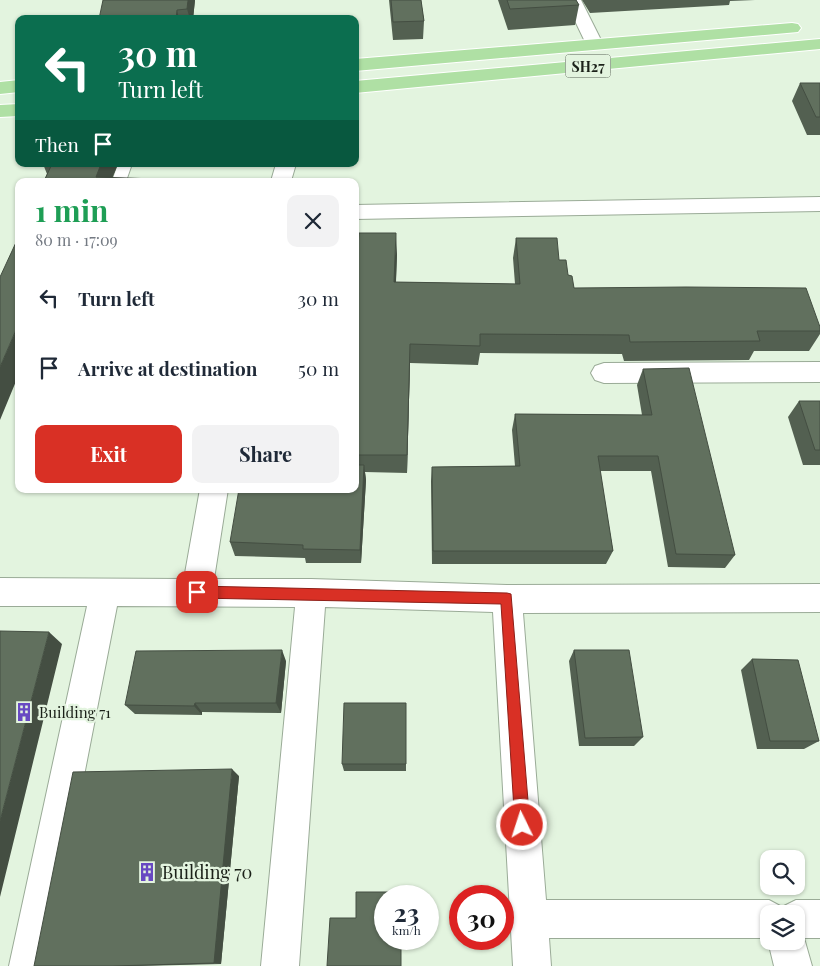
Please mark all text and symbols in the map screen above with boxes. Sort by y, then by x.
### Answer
text: 30 m [118,29,198,76]
icon: left [35,35,100,100]
road number: SH27 [566,54,610,78]
text: Turn left [118,74,203,104]
icon: arrive [89,130,117,158]
text: Then [35,131,79,157]
text: 1 min [35,190,109,230]
button: close [287,195,339,247]
text: 80 m · 17:09 [35,229,118,250]
icon: left [35,284,63,312]
text: Turn left [78,285,155,311]
text: 30 m [297,285,339,311]
icon: arrive [35,354,63,382]
text: Arrive at destination [78,355,258,381]
text: 50 m [298,355,339,381]
button: Exit [35,425,182,483]
button: Share [192,425,339,483]
pin [176,571,218,613]
icon: arrive [183,578,211,606]
building icon: Building 71 [13,701,35,723]
place label: Building 71 [39,702,111,722]
position arrow [495,798,547,850]
map controls [760,850,805,950]
button: search [760,850,805,895]
place label: Building 70 [162,860,252,884]
building icon: Building 70 [136,861,158,883]
speed limit sign: 30 [449,885,514,950]
text: 23 [394,895,419,928]
button: layers [760,905,805,950]
text: km/h [392,922,421,938]

